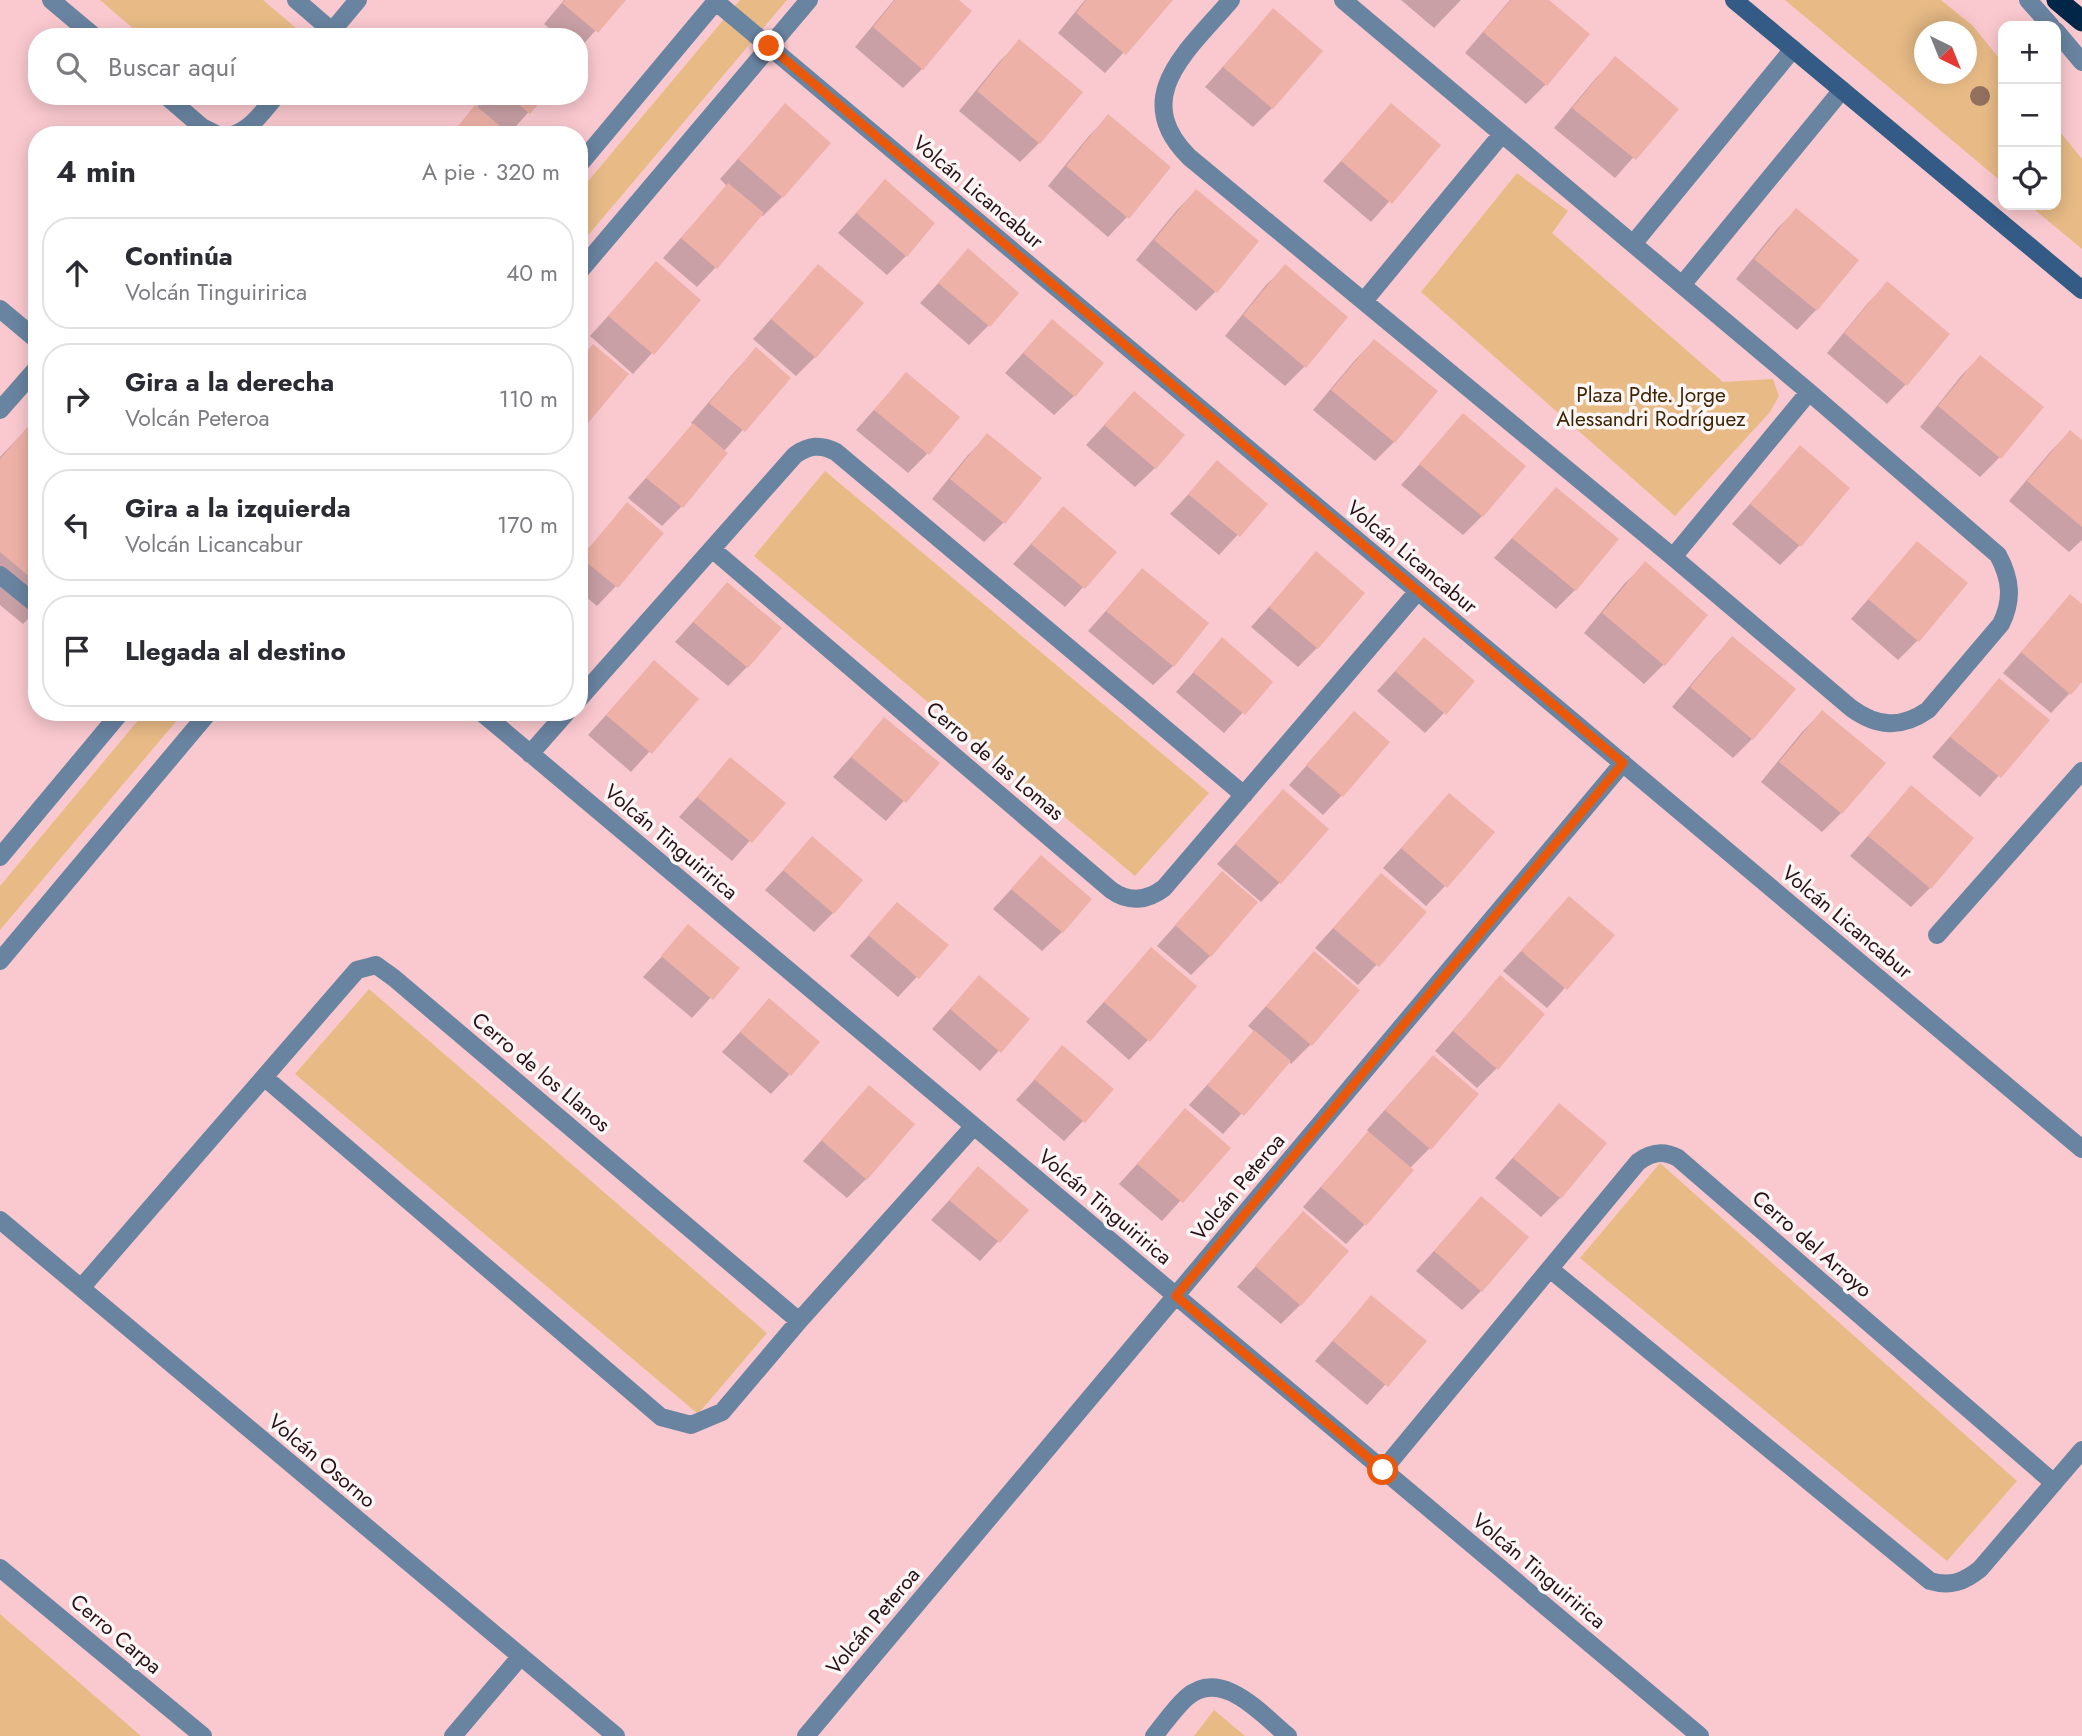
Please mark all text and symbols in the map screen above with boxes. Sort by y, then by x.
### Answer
north arrow [1914,21,1977,84]
map controls [1998,21,2061,210]
button: + [1998,21,2061,84]
search box [28,28,588,105]
route end [753,30,784,61]
icon: search [52,48,90,86]
text: Buscar aquí [108,48,236,86]
button: − [1998,84,2061,147]
street label: Volcán Licancabur [906,128,1050,256]
button: locate [1998,147,2061,210]
text: 4 min [56,150,136,193]
text: A pie · 320 m [422,155,560,189]
text: Continúa [125,237,233,275]
icon: ahead [58,254,96,292]
text: 40 m [506,256,558,290]
text: Volcán Tinguiririca [125,275,307,309]
text: Gira a la derecha [125,363,334,401]
icon: right [58,380,96,418]
park label: Plaza Pdte. Jorge Alessandri Rodríguez [1556,380,1746,434]
text: 110 m [499,382,558,416]
text: Volcán Peteroa [125,401,270,435]
text: Gira a la izquierda [125,489,351,527]
street label: Volcán Licancabur [1340,493,1484,621]
icon: left [58,506,96,544]
text: 170 m [497,508,558,542]
text: Volcán Licancabur [125,527,303,561]
icon: arrive [58,632,96,670]
text: Llegada al destino [125,632,346,670]
street label: Cerro de las Lomas [920,694,1070,828]
street label: Volcán Tinguiririca [598,777,744,907]
street label: Volcán Licancabur [1775,858,1919,986]
street label: Cerro de los Llanos [465,1005,617,1139]
street label: Volcán Peteroa [1184,1127,1292,1247]
street label: Volcán Tinguiririca [1032,1142,1178,1272]
street label: Cerro del Arroyo [1745,1183,1879,1305]
street label: Volcán Osorno [262,1407,382,1515]
route start [1367,1454,1398,1485]
street label: Volcán Tinguiririca [1466,1506,1612,1636]
street label: Volcán Peteroa [819,1561,927,1681]
street label: Cerro Carpa [64,1587,168,1681]

